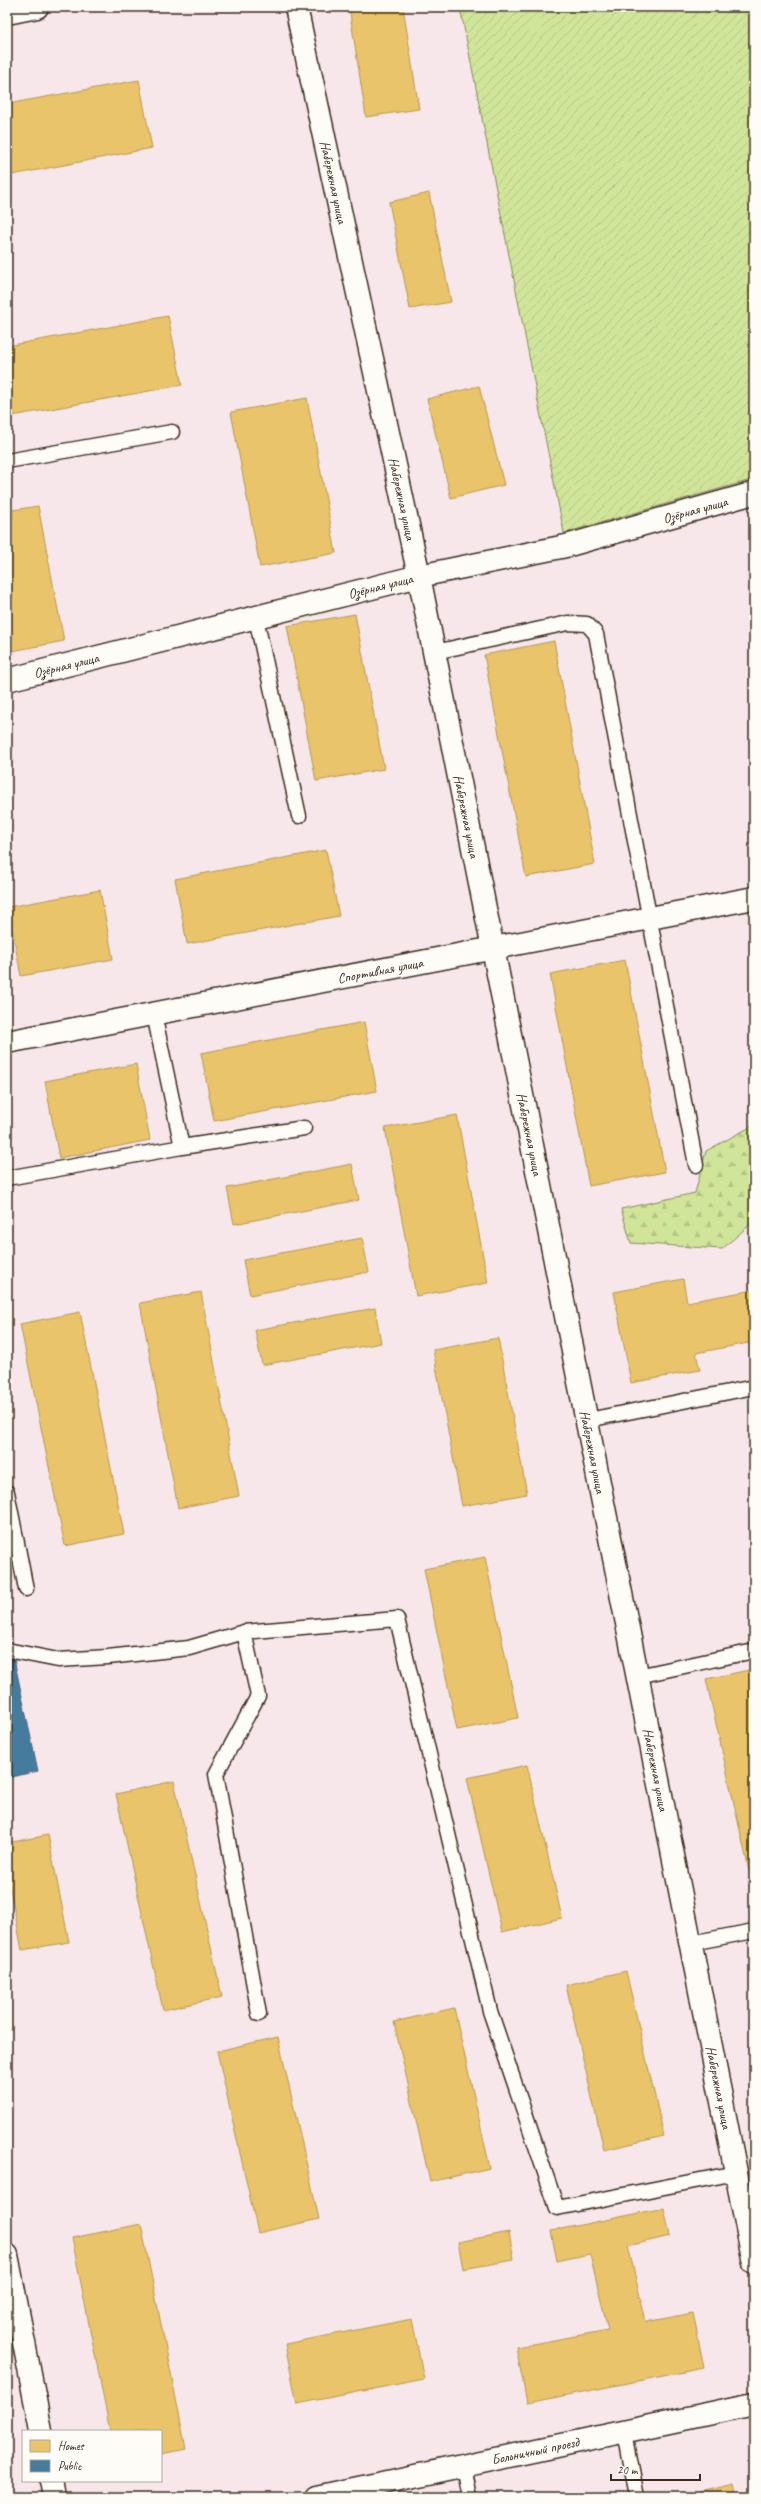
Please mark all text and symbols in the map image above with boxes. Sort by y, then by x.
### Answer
street label: Набережная улица [316,139,351,226]
street label: Набережная улица [385,456,419,543]
street label: Озёрная улица [661,493,731,527]
street label: Озёрная улица [346,570,416,603]
street label: Озёрная улица [32,649,102,682]
street label: Набережная улица [450,773,483,861]
street label: Спортивная улица [336,954,425,987]
street label: Набережная улица [513,1091,546,1178]
street label: Набережная улица [576,1409,609,1496]
street label: Набережная улица [639,1727,672,1814]
street label: Набережная улица [702,2045,735,2132]
legend [22,2430,162,2482]
street label: Больничный проезд [490,2433,582,2468]
text: Homes [58,2438,85,2454]
scale bar [611,2456,700,2482]
text: Public [58,2458,82,2474]
text: 20 m [617,2462,639,2478]

